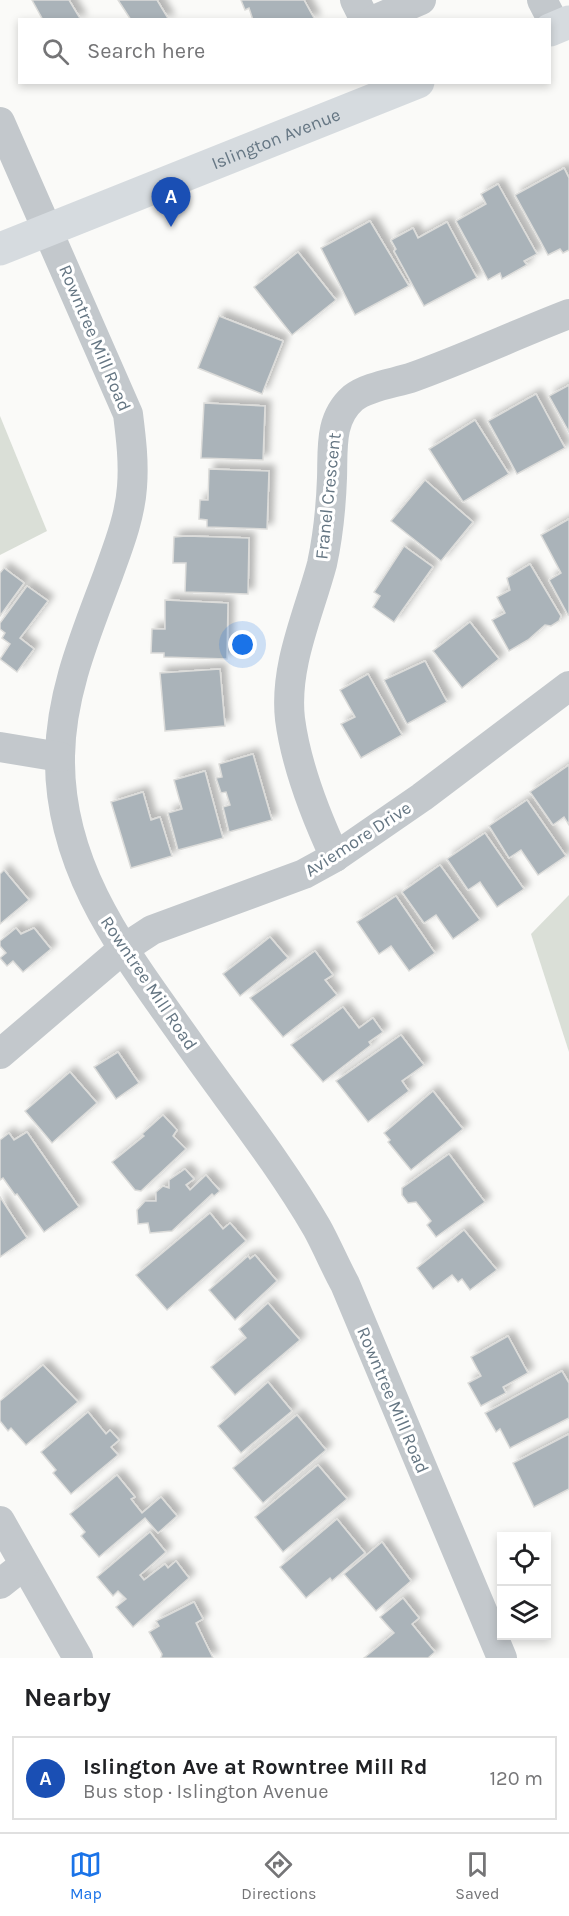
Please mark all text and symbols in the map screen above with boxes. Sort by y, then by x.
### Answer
search box [18,18,551,84]
icon: search [39,35,72,68]
text: Search here [87,38,205,64]
street label: Islington Avenue [208,103,344,174]
pin: A [152,178,190,227]
street label: Rowntree Mill Road [54,261,136,415]
street label: Franel Crescent [310,431,346,561]
your location [228,630,257,659]
street label: Aviemore Drive [301,796,415,882]
street label: Rowntree Mill Road [96,912,202,1054]
street label: Rowntree Mill Road [352,1323,434,1477]
map controls [497,1532,551,1640]
button: locate [497,1532,551,1586]
button: layers [497,1586,551,1640]
text: Nearby [24,1682,111,1713]
text: Islington Ave at Rowntree Mill Rd [83,1754,427,1780]
text: A [39,1767,52,1790]
text: 120 m [489,1767,543,1790]
text: Bus stop · Islington Avenue [83,1780,329,1803]
tab: Map [69,1848,102,1903]
tab: Directions [241,1848,316,1903]
tab: Saved [455,1848,500,1903]

